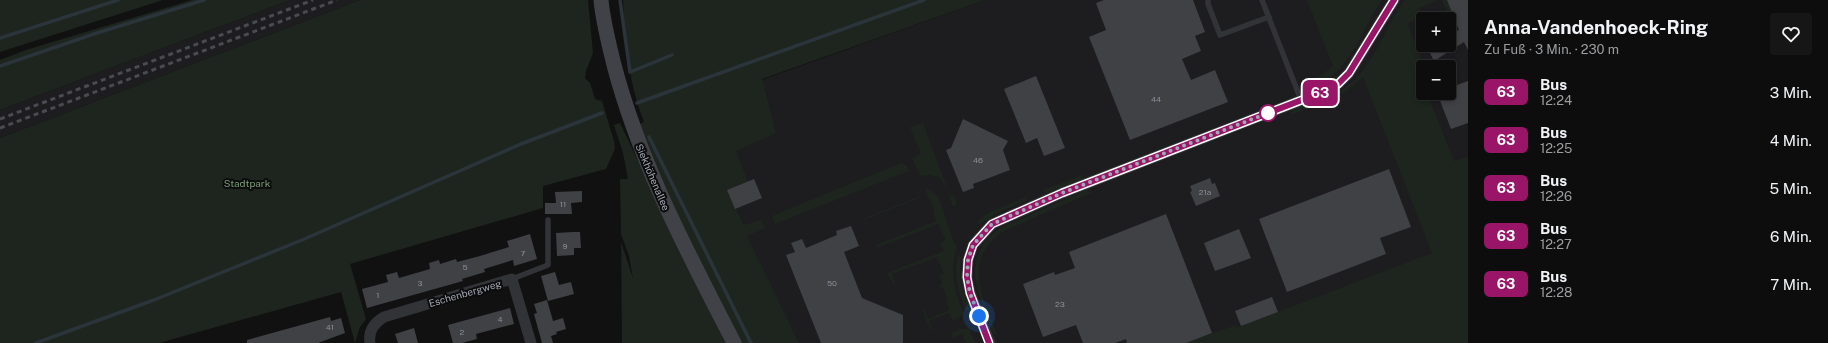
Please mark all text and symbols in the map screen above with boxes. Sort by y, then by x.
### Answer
map controls [1416,12,1456,100]
button: + [1416,12,1456,52]
button: heart [1770,13,1812,55]
text: Anna-Vandenhoeck-Ring [1484,16,1708,38]
text: Zu Fuß · 3 Min. · 230 m [1484,42,1619,57]
button: − [1416,60,1456,100]
text: Bus [1540,76,1567,93]
line badge: 63 [1302,80,1338,106]
text: 63 [1497,84,1515,100]
text: 3 Min. [1770,84,1812,101]
text: 63 [1311,85,1329,101]
text: 12:24 [1540,93,1572,108]
house number: 44 [1151,94,1161,104]
unlabelled marker [1259,104,1277,122]
text: Bus [1540,124,1567,141]
text: 63 [1497,132,1515,148]
text: 4 Min. [1770,132,1812,149]
text: 12:25 [1540,141,1572,156]
street label: Siekhöhenallee [633,142,673,213]
house number: 46 [973,155,983,165]
text: Bus [1540,172,1567,189]
park label: Stadtpark [224,177,271,189]
text: 63 [1497,180,1515,196]
text: 5 Min. [1770,180,1812,197]
house number: 21a [1199,187,1211,197]
text: 12:26 [1540,189,1572,204]
house number: 11 [560,199,566,209]
text: Bus [1540,220,1567,237]
text: 63 [1497,228,1515,244]
text: 6 Min. [1770,228,1812,245]
text: 12:27 [1540,237,1572,252]
house number: 9 [563,241,568,251]
house number: 7 [521,248,526,258]
house number: 5 [462,262,468,272]
text: Bus [1540,268,1567,285]
text: 63 [1497,276,1515,292]
text: 7 Min. [1770,276,1812,293]
street label: Eschenbergweg [427,277,503,309]
house number: 3 [417,278,423,288]
house number: 50 [827,278,837,288]
text: 12:28 [1540,285,1572,300]
house number: 1 [376,290,380,300]
house number: 23 [1055,299,1065,309]
your location [969,306,989,326]
house number: 4 [497,314,503,324]
house number: 41 [326,322,334,332]
house number: 2 [460,327,465,337]

